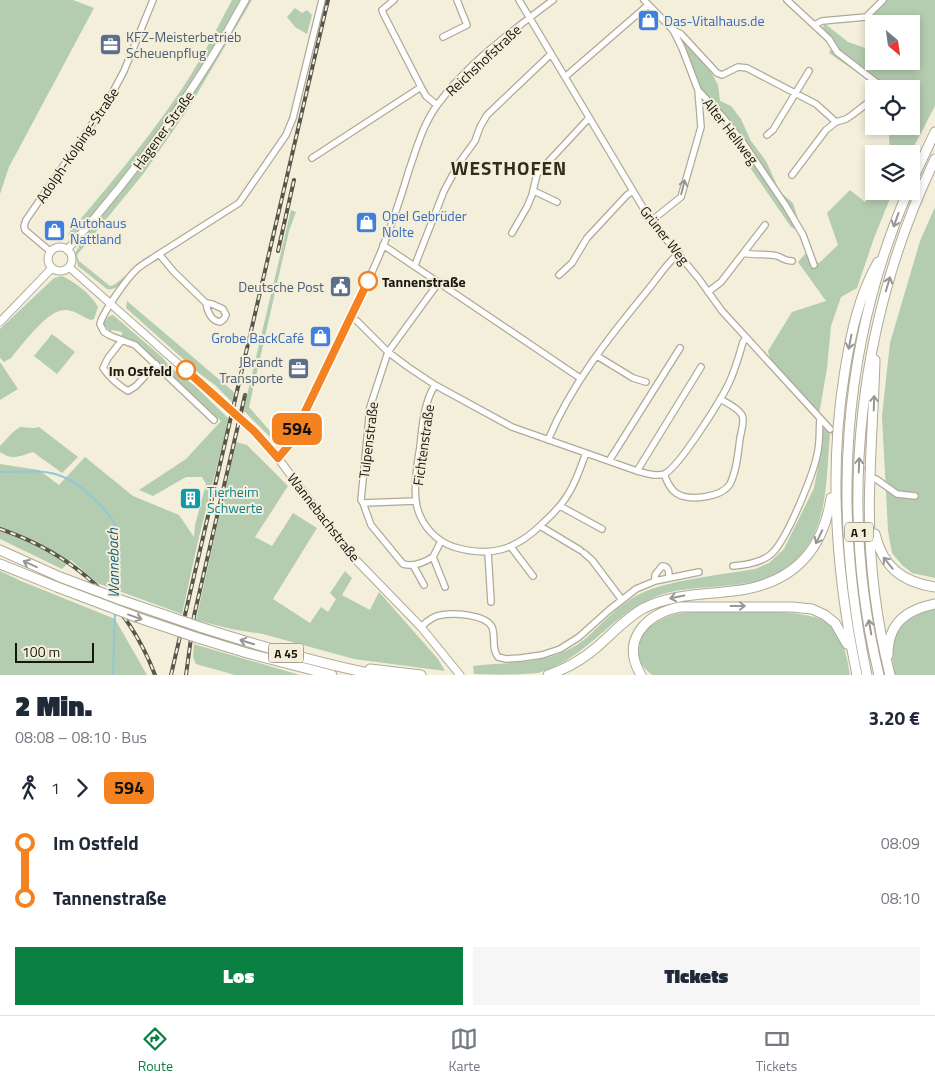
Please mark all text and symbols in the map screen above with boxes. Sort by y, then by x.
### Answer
shop icon: Das-Vitalhaus.de [636,8,660,32]
place label: Das-Vitalhaus.de [664,10,764,31]
north arrow [865,15,920,70]
map controls [865,15,920,200]
street label: Reichshofstraße [440,19,526,101]
place label: KFZ-Meisterbetrieb Scheuenpflug [126,26,241,63]
office icon: KFZ-Meisterbetrieb Scheuenpflug [98,32,122,56]
button: locate [865,80,920,135]
street label: Adolph-Kolping-Straße [30,83,124,207]
street label: Hagener Straße [127,86,199,174]
street label: Alter Hellweg [698,93,764,169]
button: layers [865,145,920,200]
district label: WESTHOFEN [451,153,567,182]
one-way arrow [679,179,689,195]
street label: Grüner Weg [635,201,695,269]
place label: Opel Gebrüder Nolte [382,205,467,242]
shop icon: Opel Gebrüder Nolte [354,211,378,235]
one-way arrow [891,211,900,227]
place label: Autohaus Nattland [70,212,127,249]
shop icon: Autohaus Nattland [42,218,66,242]
marker: Tannenstraße [358,271,378,291]
place label: Tannenstraße [382,271,466,292]
public building icon: Deutsche Post [328,274,352,298]
place label: Deutsche Post [238,276,324,297]
one-way arrow [883,276,893,292]
shop icon: Grobe BackCafé [308,325,332,349]
place label: Grobe BackCafé [211,327,304,348]
one-way arrow [844,334,854,350]
place label: JBrandt Transporte [219,351,283,388]
office icon: JBrandt Transporte [287,357,311,381]
place label: Im Ostfeld [109,360,172,381]
marker: Im Ostfeld [176,360,196,380]
one-way arrow [869,395,878,411]
street label: Tulpenstraße [353,400,383,480]
street label: Fichtenstraße [407,403,439,487]
line badge: 594 [268,413,326,445]
text: 594 [282,415,312,442]
one-way arrow [854,458,864,474]
street label: Wannebachstraße [283,468,365,566]
place label: Tierheim Schwerte [207,481,263,518]
building icon: Tierheim Schwerte [179,487,203,511]
road number: A 1 [845,522,873,542]
water label: Wannebach [101,527,125,598]
one-way arrow [814,530,824,545]
one-way arrow [883,556,893,570]
one-way arrow [23,558,38,568]
one-way arrow [670,593,686,603]
one-way arrow [729,601,745,611]
one-way arrow [127,613,142,622]
one-way arrow [864,620,874,636]
one-way arrow [240,636,256,646]
scale bar [15,640,94,663]
text: 100 m [22,641,60,662]
road number: A 45 [268,644,304,662]
text: 2 Min. [15,684,92,727]
text: 3.20 € [868,703,920,732]
text: 08:08 – 08:10 · Bus [15,725,147,749]
icon: walk [15,774,43,802]
icon: forward [68,774,96,802]
text: 594 [114,774,144,801]
text: 1 [51,776,60,800]
text: Im Ostfeld [53,828,139,857]
text: 08:09 [881,831,920,855]
text: Tannenstraße [53,883,167,912]
text: 08:10 [881,886,920,910]
button: Los [15,947,463,1005]
button: Tickets [473,947,920,1005]
tab: Route [138,1025,173,1076]
tab: Karte [448,1025,480,1076]
tab: Tickets [756,1025,797,1076]

